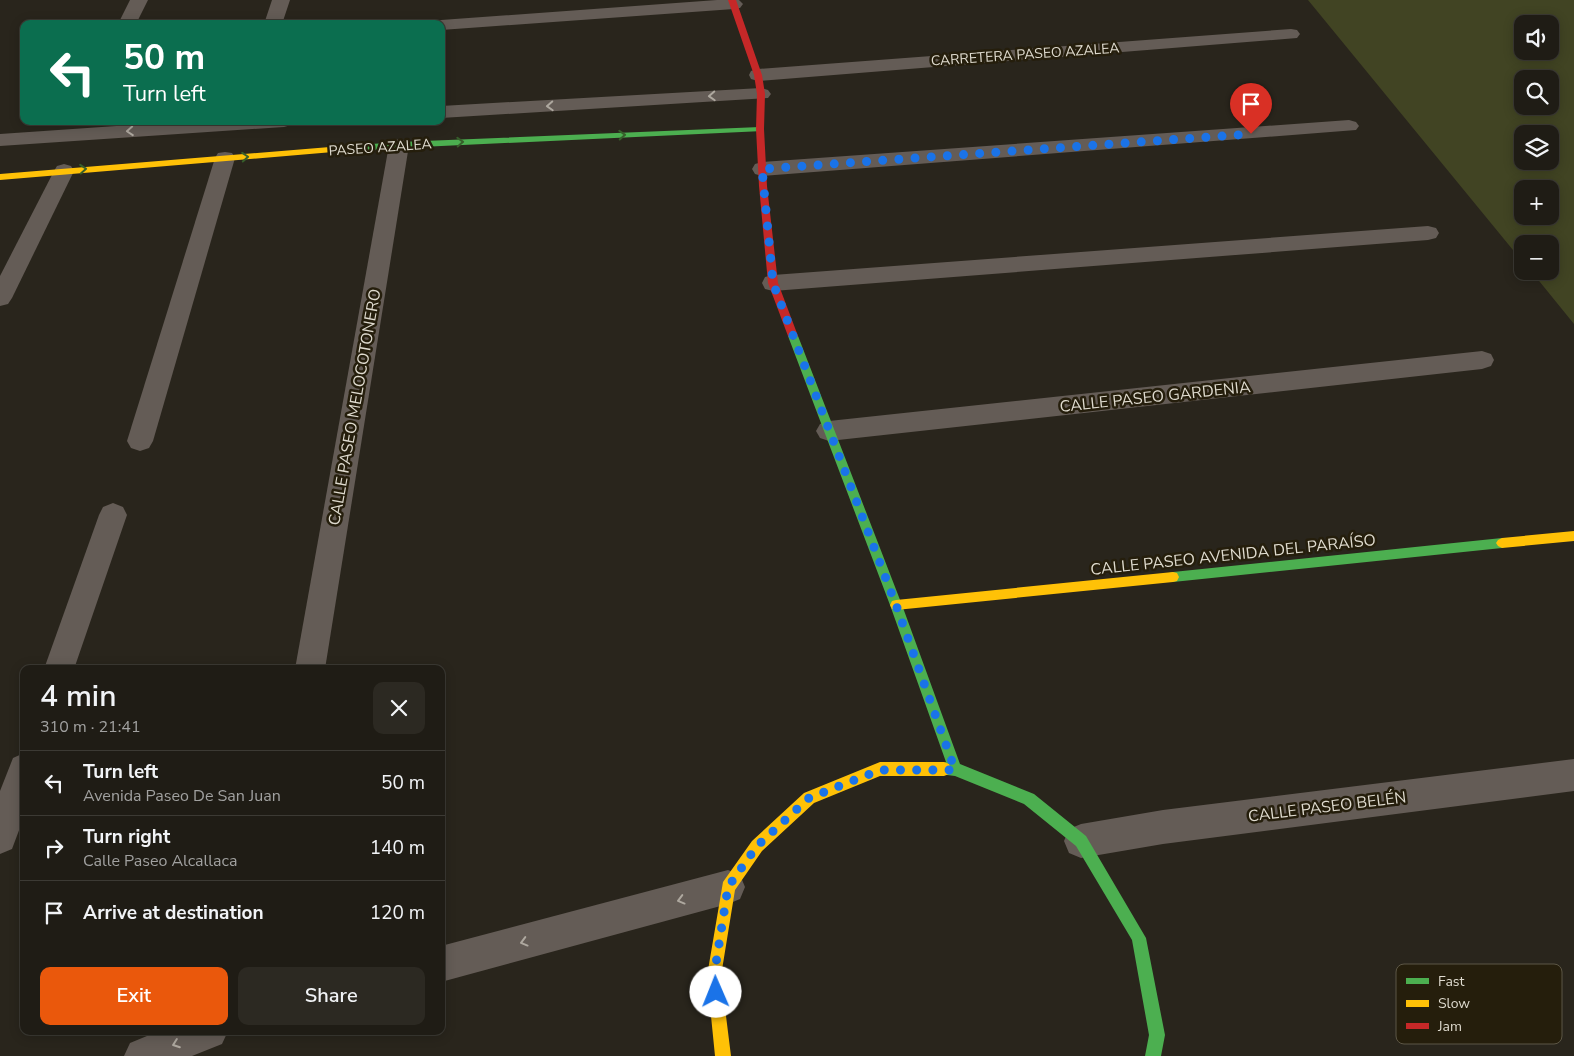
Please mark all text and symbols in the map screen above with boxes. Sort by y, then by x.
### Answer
map controls [1514,15,1559,280]
button: sound [1514,15,1559,60]
text: 50 m [123,34,205,81]
street label: CARRETERA PASEO AZALEA [930,38,1120,71]
icon: left [40,40,105,105]
button: search [1514,70,1559,115]
text: Turn left [123,79,206,109]
pin [1230,83,1272,134]
icon: arrive [1237,90,1265,118]
one-way arrow [708,91,716,102]
one-way arrow [545,100,553,111]
one-way arrow [126,125,134,136]
button: layers [1514,125,1559,170]
one-way arrow [618,130,626,141]
street label: PASEO AZALEA [328,134,432,161]
one-way arrow [456,137,464,148]
one-way arrow [242,151,250,162]
one-way arrow [80,164,88,175]
button: + [1514,180,1559,225]
button: − [1514,235,1559,280]
street label: CALLE PASEO MELOCOTONERO [323,287,387,527]
street label: CALLE PASEO GARDENIA [1059,376,1252,418]
street label: CALLE PASEO AVENIDA DEL PARAÍSO [1089,529,1377,581]
text: 4 min [40,676,116,717]
button: close [373,682,425,734]
text: 310 m · 21:41 [40,716,141,738]
text: Turn left [83,759,158,785]
icon: left [40,769,68,797]
text: 50 m [381,770,425,796]
text: Avenida Paseo De San Juan [83,785,281,807]
street label: CALLE PASEO BELÉN [1247,786,1407,828]
text: Turn right [83,824,170,850]
icon: right [40,834,68,862]
text: 140 m [370,835,425,861]
text: Calle Paseo Alcallaca [83,850,237,872]
one-way arrow [677,894,685,904]
icon: arrive [40,899,68,927]
text: Arrive at destination [83,900,264,926]
text: 120 m [370,900,425,926]
one-way arrow [519,936,528,947]
legend [1396,964,1562,1044]
position arrow [689,965,741,1017]
button: Exit [40,967,228,1025]
button: Share [238,967,425,1025]
text: Fast [1438,972,1464,991]
text: Slow [1438,994,1470,1013]
text: Jam [1437,1017,1462,1036]
one-way arrow [172,1038,180,1048]

